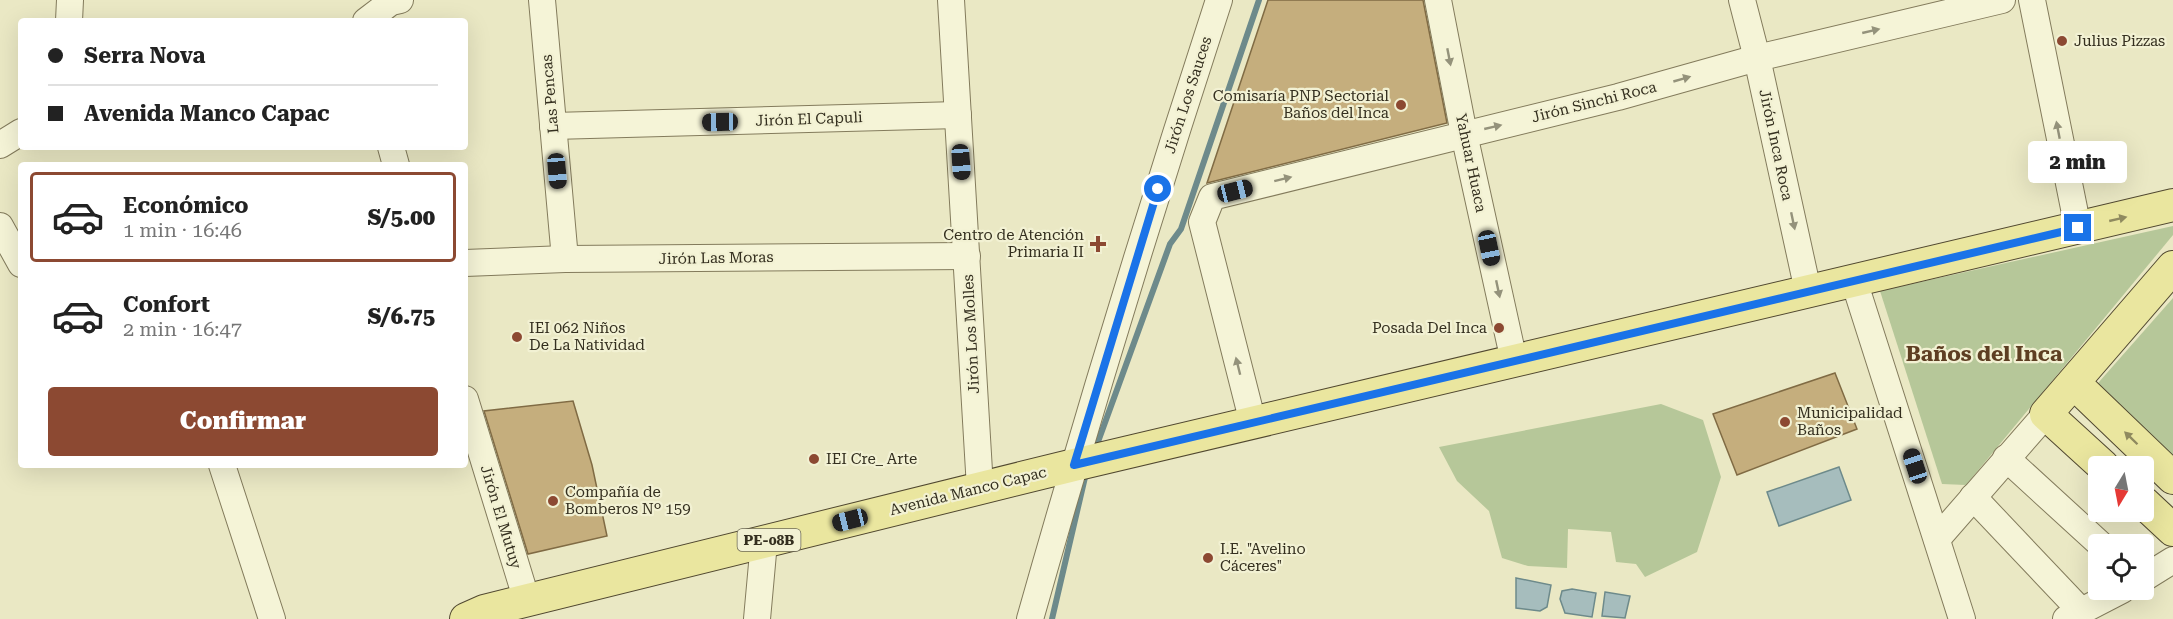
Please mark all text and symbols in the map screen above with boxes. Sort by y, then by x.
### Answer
one-way arrow [1862,26,1880,36]
place label: Julius Pizzas [2074,32,2165,50]
street label: Jirón Los Sauces [1161,34,1215,156]
marker: Julius Pizzas [2055,34,2069,48]
text: Serra Nova [84,43,205,68]
one-way arrow [1445,48,1454,67]
street label: Las Pencas [538,54,562,134]
one-way arrow [1673,74,1691,84]
street label: Jirón Sinchi Roca [1530,78,1658,126]
place label: Comisaría PNP Sectorial Baños del Inca [1213,87,1389,122]
street label: Jirón Inca Roca [1755,88,1797,202]
marker: Comisaría PNP Sectorial Baños del Inca [1394,98,1408,112]
text: Avenida Manco Capac [84,101,330,126]
street label: Jirón El Capuli [755,108,863,130]
street label: Yahuar Huaca [1452,112,1490,214]
car [702,113,738,131]
one-way arrow [2053,120,2062,139]
one-way arrow [1484,122,1502,132]
callout: 2 min [2028,141,2128,183]
car [951,143,971,181]
text: 2 min [2049,150,2106,174]
car [546,152,568,190]
one-way arrow [1274,174,1293,184]
route start [1144,175,1171,202]
car [1215,178,1255,204]
icon: car [51,190,105,244]
text: Económico [123,193,249,218]
text: S/5.00 [367,205,435,230]
one-way arrow [1788,211,1798,230]
one-way arrow [2108,213,2127,223]
route end [2064,214,2091,241]
text: 1 min · 16:46 [123,218,242,242]
place label: Centro de Atención Primaria II [943,226,1084,261]
car [1476,229,1502,267]
marker: Centro de Atención Primaria II [1089,235,1107,253]
street label: Jirón Las Moras [658,248,774,268]
street label: Jirón Los Molles [959,274,983,394]
one-way arrow [1494,280,1503,299]
icon: car [51,289,105,343]
text: Confort [123,292,210,317]
text: S/6.75 [367,304,435,329]
text: 2 min · 16:47 [123,317,242,341]
place label: IEI 062 Niños De La Natividad [529,319,645,354]
place label: Posada Del Inca [1372,319,1487,337]
marker: Posada Del Inca [1492,321,1506,335]
marker: IEI 062 Niños De La Natividad [510,330,524,344]
district label: Baños del Inca [1906,342,2063,366]
one-way arrow [1233,357,1243,375]
button: Confirmar [48,387,438,456]
place label: Municipalidad Baños [1797,404,1903,439]
marker: Municipalidad Baños [1778,415,1792,429]
one-way arrow [2124,431,2138,445]
car [1901,446,1929,486]
place label: IEI Cre_ Arte [826,450,917,468]
marker: IEI Cre_ Arte [807,452,821,466]
north arrow [2088,456,2154,522]
map controls [2088,456,2154,600]
street label: Jirón El Mutuy [477,463,525,571]
street label: Avenida Manco Capac [888,463,1048,519]
place label: Compañía de Bomberos Nº 159 [565,483,691,518]
marker: Compañía de Bomberos Nº 159 [546,494,560,508]
car [830,507,870,533]
road number: PE-08B [738,529,800,551]
button: locate [2088,534,2154,600]
place label: I.E. "Avelino Cáceres" [1220,540,1306,575]
marker: I.E. "Avelino Cáceres" [1201,551,1215,565]

